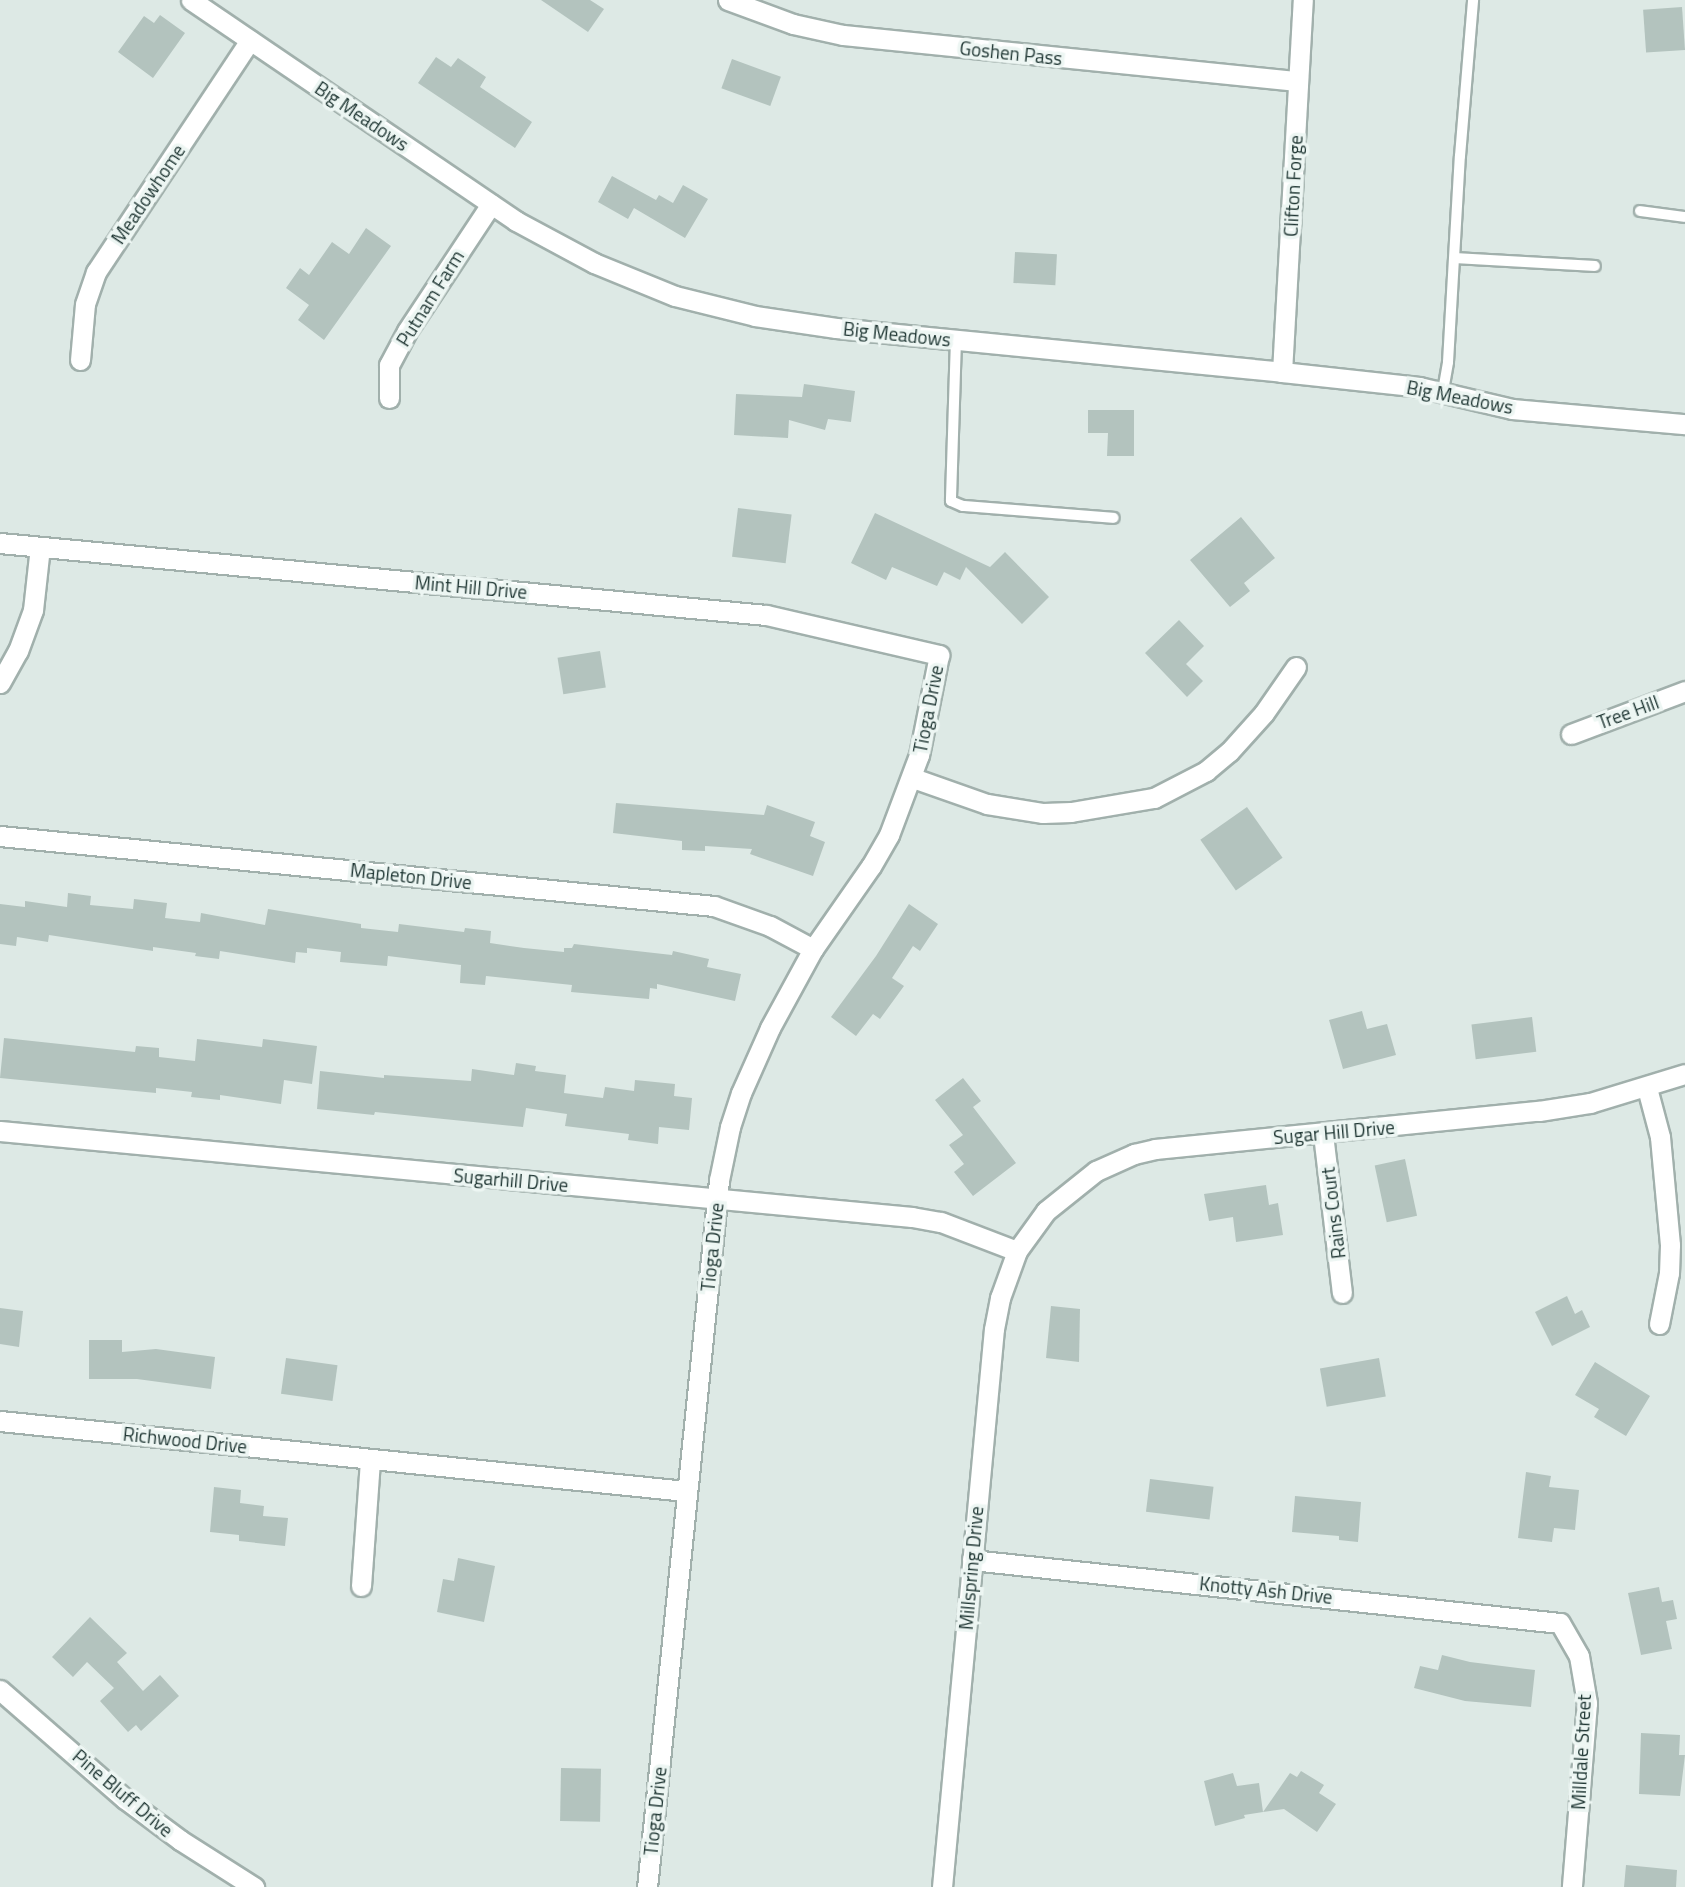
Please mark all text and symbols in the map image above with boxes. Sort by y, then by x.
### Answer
street label: Goshen Pass [959,36,1063,70]
street label: Big Meadows [311,76,413,156]
street label: Clifton Forge [1279,135,1307,237]
street label: Meadowhome [106,140,190,248]
street label: Putnam Farm [391,246,469,350]
street label: Big Meadows [842,317,952,351]
street label: Big Meadows [1405,376,1515,418]
street label: Mint Hill Drive [414,571,528,603]
street label: Tioga Drive [908,663,948,755]
street label: Tree Hill [1594,690,1662,734]
street label: Mapleton Drive [349,858,473,894]
street label: Sugar Hill Drive [1272,1115,1396,1149]
street label: Sugarhill Drive [453,1164,569,1196]
street label: Rains Court [1316,1166,1350,1260]
street label: Tioga Drive [696,1201,728,1293]
street label: Richwood Drive [122,1422,248,1458]
street label: Millspring Drive [954,1505,988,1631]
street label: Knotty Ash Drive [1198,1572,1334,1608]
street label: Milldale Street [1567,1694,1595,1810]
street label: Pine Bluff Drive [68,1744,178,1842]
street label: Tioga Drive [639,1765,671,1857]

